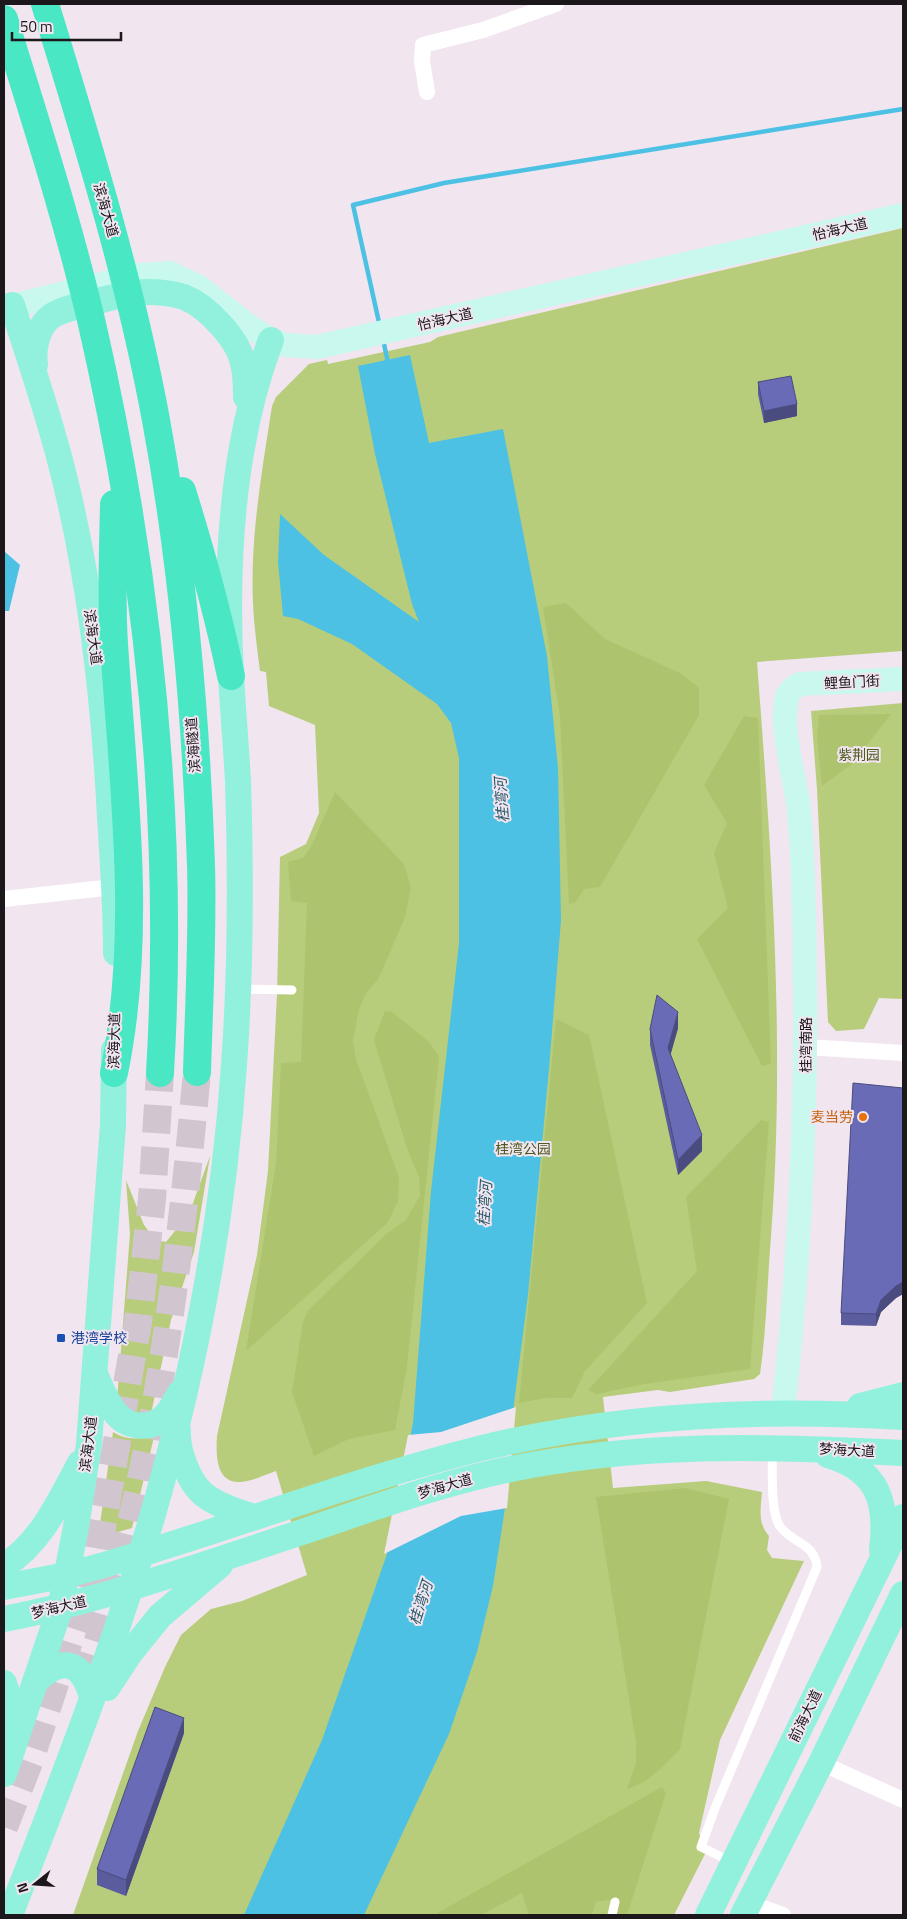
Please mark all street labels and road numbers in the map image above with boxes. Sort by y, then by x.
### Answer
street label: 滨海大道 [89,180,124,240]
street label: 怡海大道 [810,212,870,245]
street label: 怡海大道 [415,302,475,335]
street label: 滨海大道 [79,608,108,666]
street label: 鲤鱼门街 [823,670,880,693]
street label: 滨海隧道 [180,716,205,774]
street label: 滨海大道 [103,1013,124,1069]
street label: 桂湾南路 [795,1017,816,1073]
street label: 滨海大道 [74,1415,101,1473]
street label: 梦海大道 [819,1438,876,1461]
street label: 梦海大道 [415,1468,475,1503]
street label: 梦海大道 [29,1590,89,1623]
street label: 前海大道 [783,1686,826,1746]

